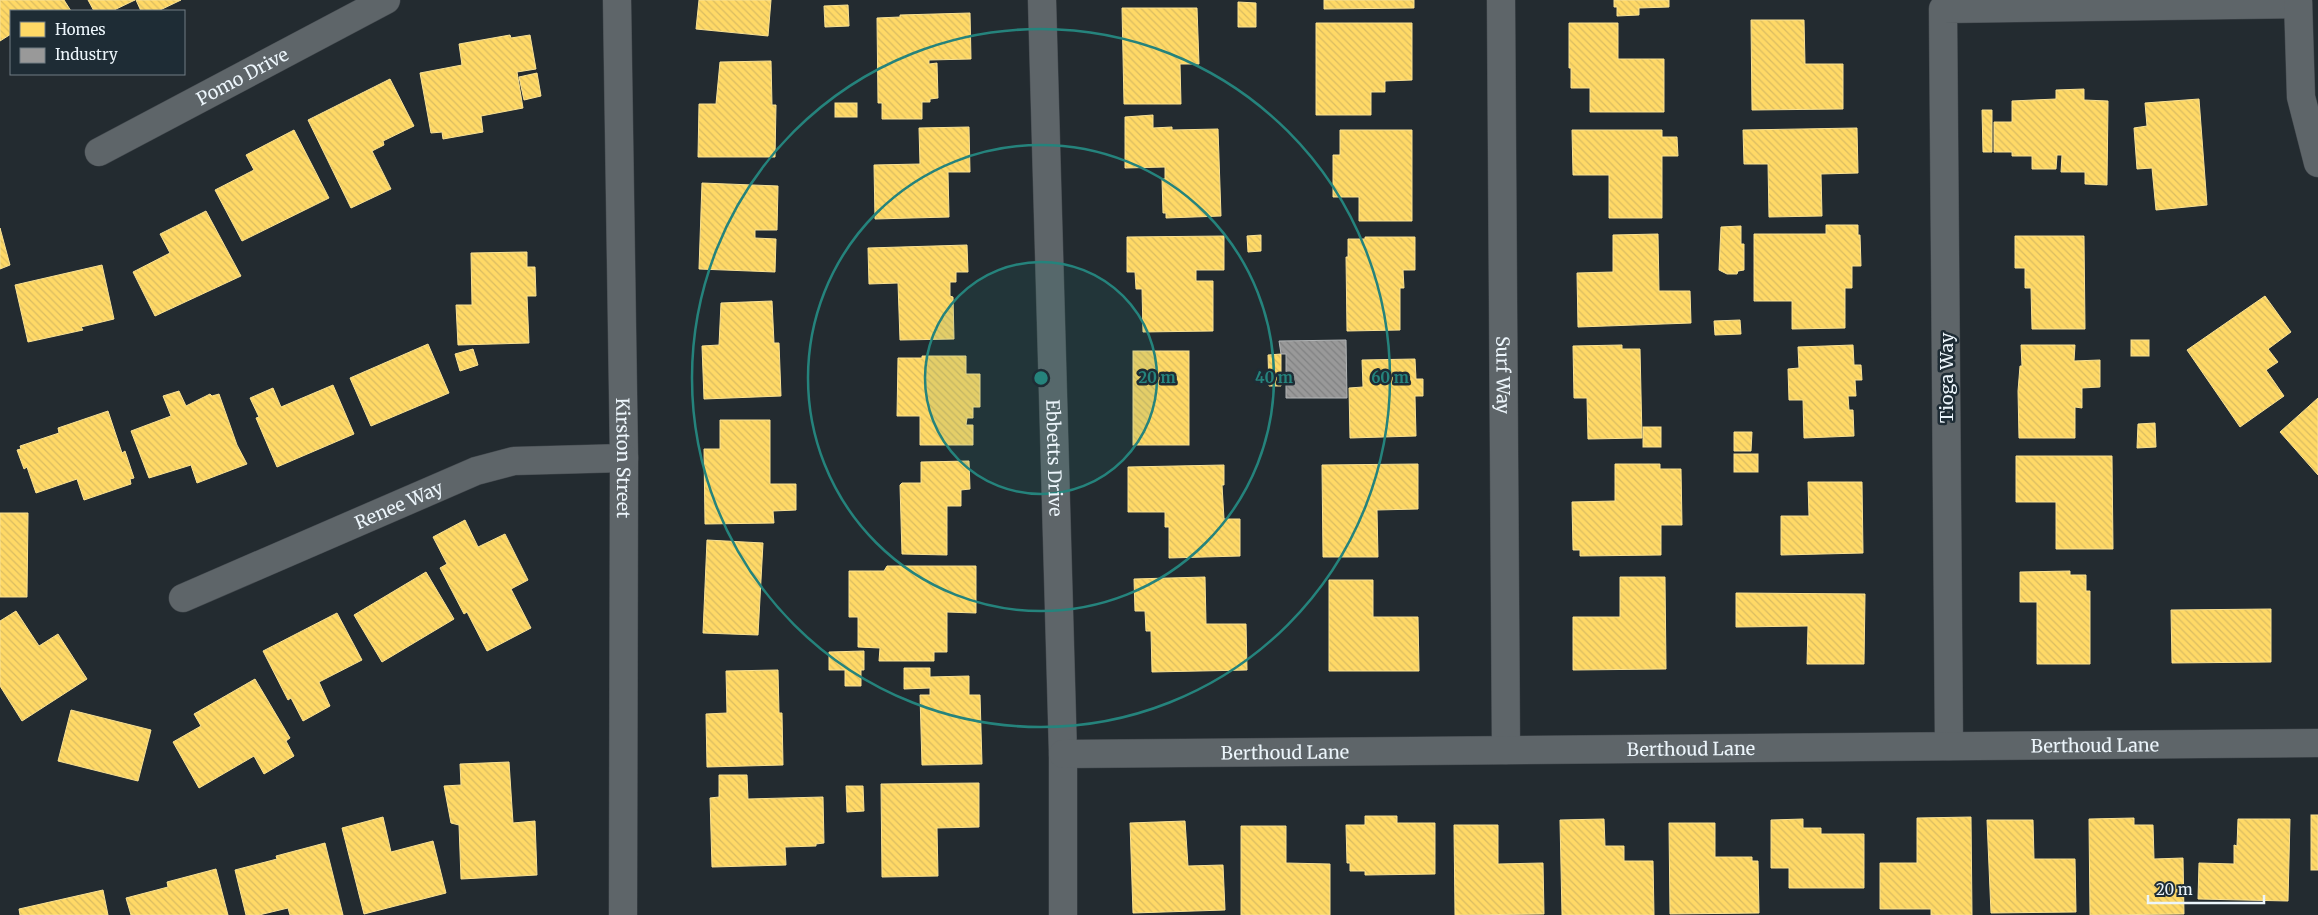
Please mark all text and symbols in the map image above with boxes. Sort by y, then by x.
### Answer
legend [10,10,185,75]
text: Homes [55,20,106,39]
street label: Pomo Drive [192,42,292,110]
text: Industry [55,45,118,64]
street label: Tioga Way [1935,332,1958,423]
street label: Surf Way [1492,336,1515,415]
text: 20 m [1138,368,1176,387]
text: 40 m [1255,368,1293,387]
text: 60 m [1371,368,1409,387]
centre of rings [1032,369,1050,387]
street label: Kirston Street [612,398,636,518]
street label: Ebbetts Drive [1042,399,1068,517]
street label: Renee Way [351,475,447,534]
street label: Berthoud Lane [2031,733,2159,757]
street label: Berthoud Lane [1627,736,1755,761]
street label: Berthoud Lane [1221,740,1349,764]
scale bar [2148,872,2264,904]
text: 20 m [2156,880,2193,899]

